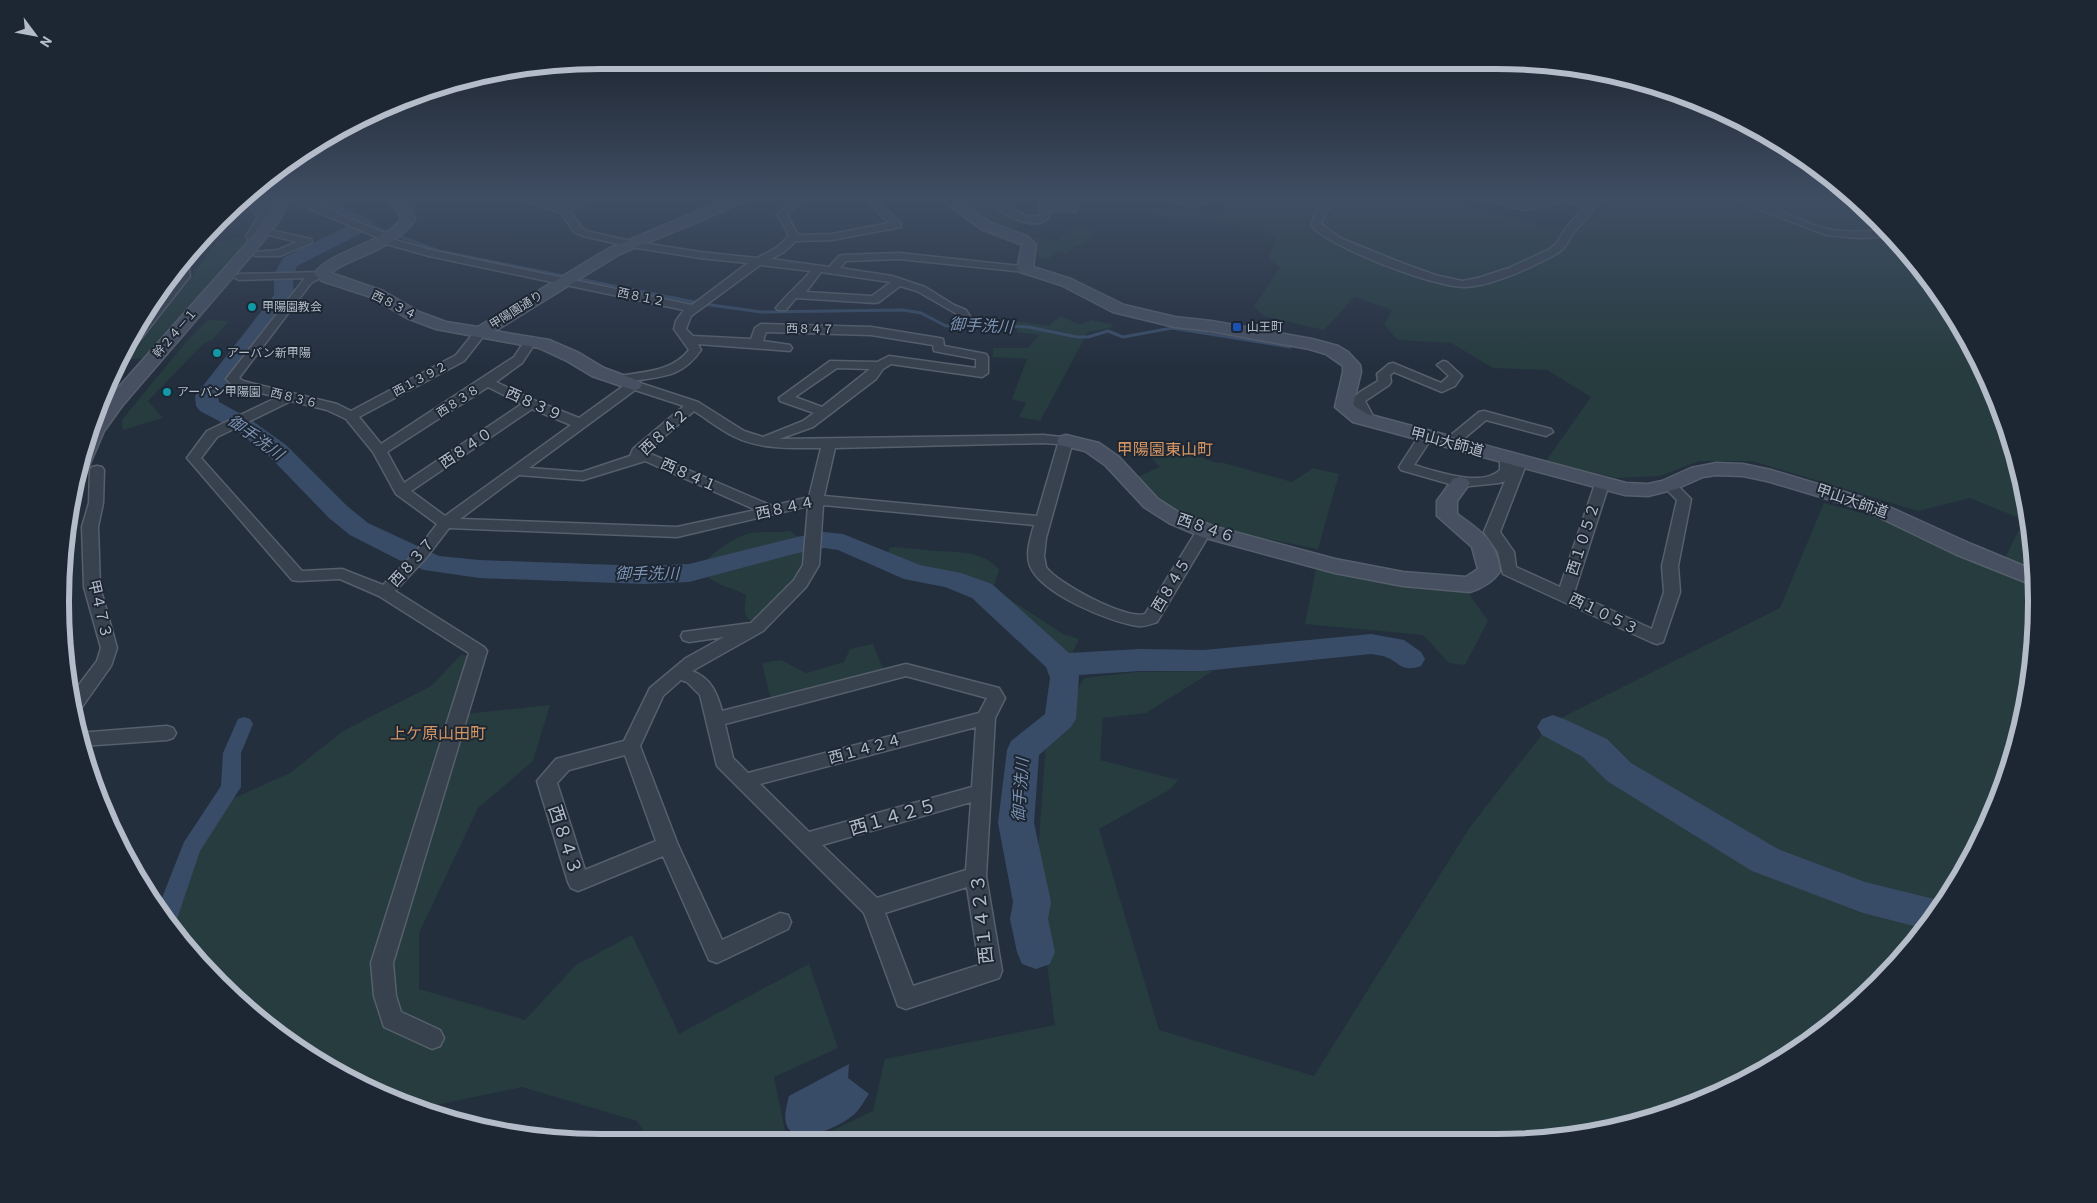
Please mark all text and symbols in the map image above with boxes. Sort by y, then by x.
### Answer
north arrow [10,10,60,60]
text: N [37,34,56,51]
street label: 西８１２ [616,284,666,308]
street label: 西８３４ [370,287,419,321]
street label: 甲陽園通り [486,287,545,331]
place label: 甲陽園教会 [262,299,322,313]
marker: 甲陽園教会 [246,301,258,313]
street label: 幹２４－１ [149,305,199,360]
water label: 御手洗川 [949,313,1015,336]
place label: 山王町 [1247,319,1283,333]
street label: 西８４７ [786,321,834,335]
marker: 山王町 [1231,321,1243,333]
place label: アーバン新甲陽 [227,345,311,359]
marker: アーバン新甲陽 [211,347,223,359]
street label: 西１３９２ [390,358,449,398]
street label: 西８３８ [434,381,481,419]
street label: 西８３９ [503,383,565,424]
place label: アーバン甲陽園 [177,384,261,398]
street label: 西８３６ [269,384,319,410]
marker: アーバン甲陽園 [161,386,173,398]
street label: 西８４２ [635,404,691,458]
water label: 御手洗川 [225,410,289,464]
street label: 西８４０ [436,423,495,471]
street label: 甲山大師道 [1409,423,1486,459]
district label: 甲陽園東山町 [1117,439,1213,458]
street label: 西８４１ [658,454,720,495]
street label: 甲山大師道 [1814,479,1891,521]
street label: 西８４４ [754,492,816,522]
street label: 西１０５２ [1562,500,1602,577]
street label: 西８４６ [1175,509,1238,545]
street label: 西８３７ [384,533,438,590]
street label: 西８４５ [1147,554,1193,615]
water label: 御手洗川 [615,563,681,582]
street label: 甲４７３ [85,578,116,640]
street label: 西１０５３ [1567,589,1642,638]
district label: 上ケ原山田町 [390,723,486,742]
street label: 西１４２４ [826,730,903,766]
water label: 御手洗川 [1008,755,1031,823]
street label: 西１４２５ [846,793,939,839]
street label: 西８４３ [544,802,588,877]
street label: 西１４２３ [965,873,997,965]

